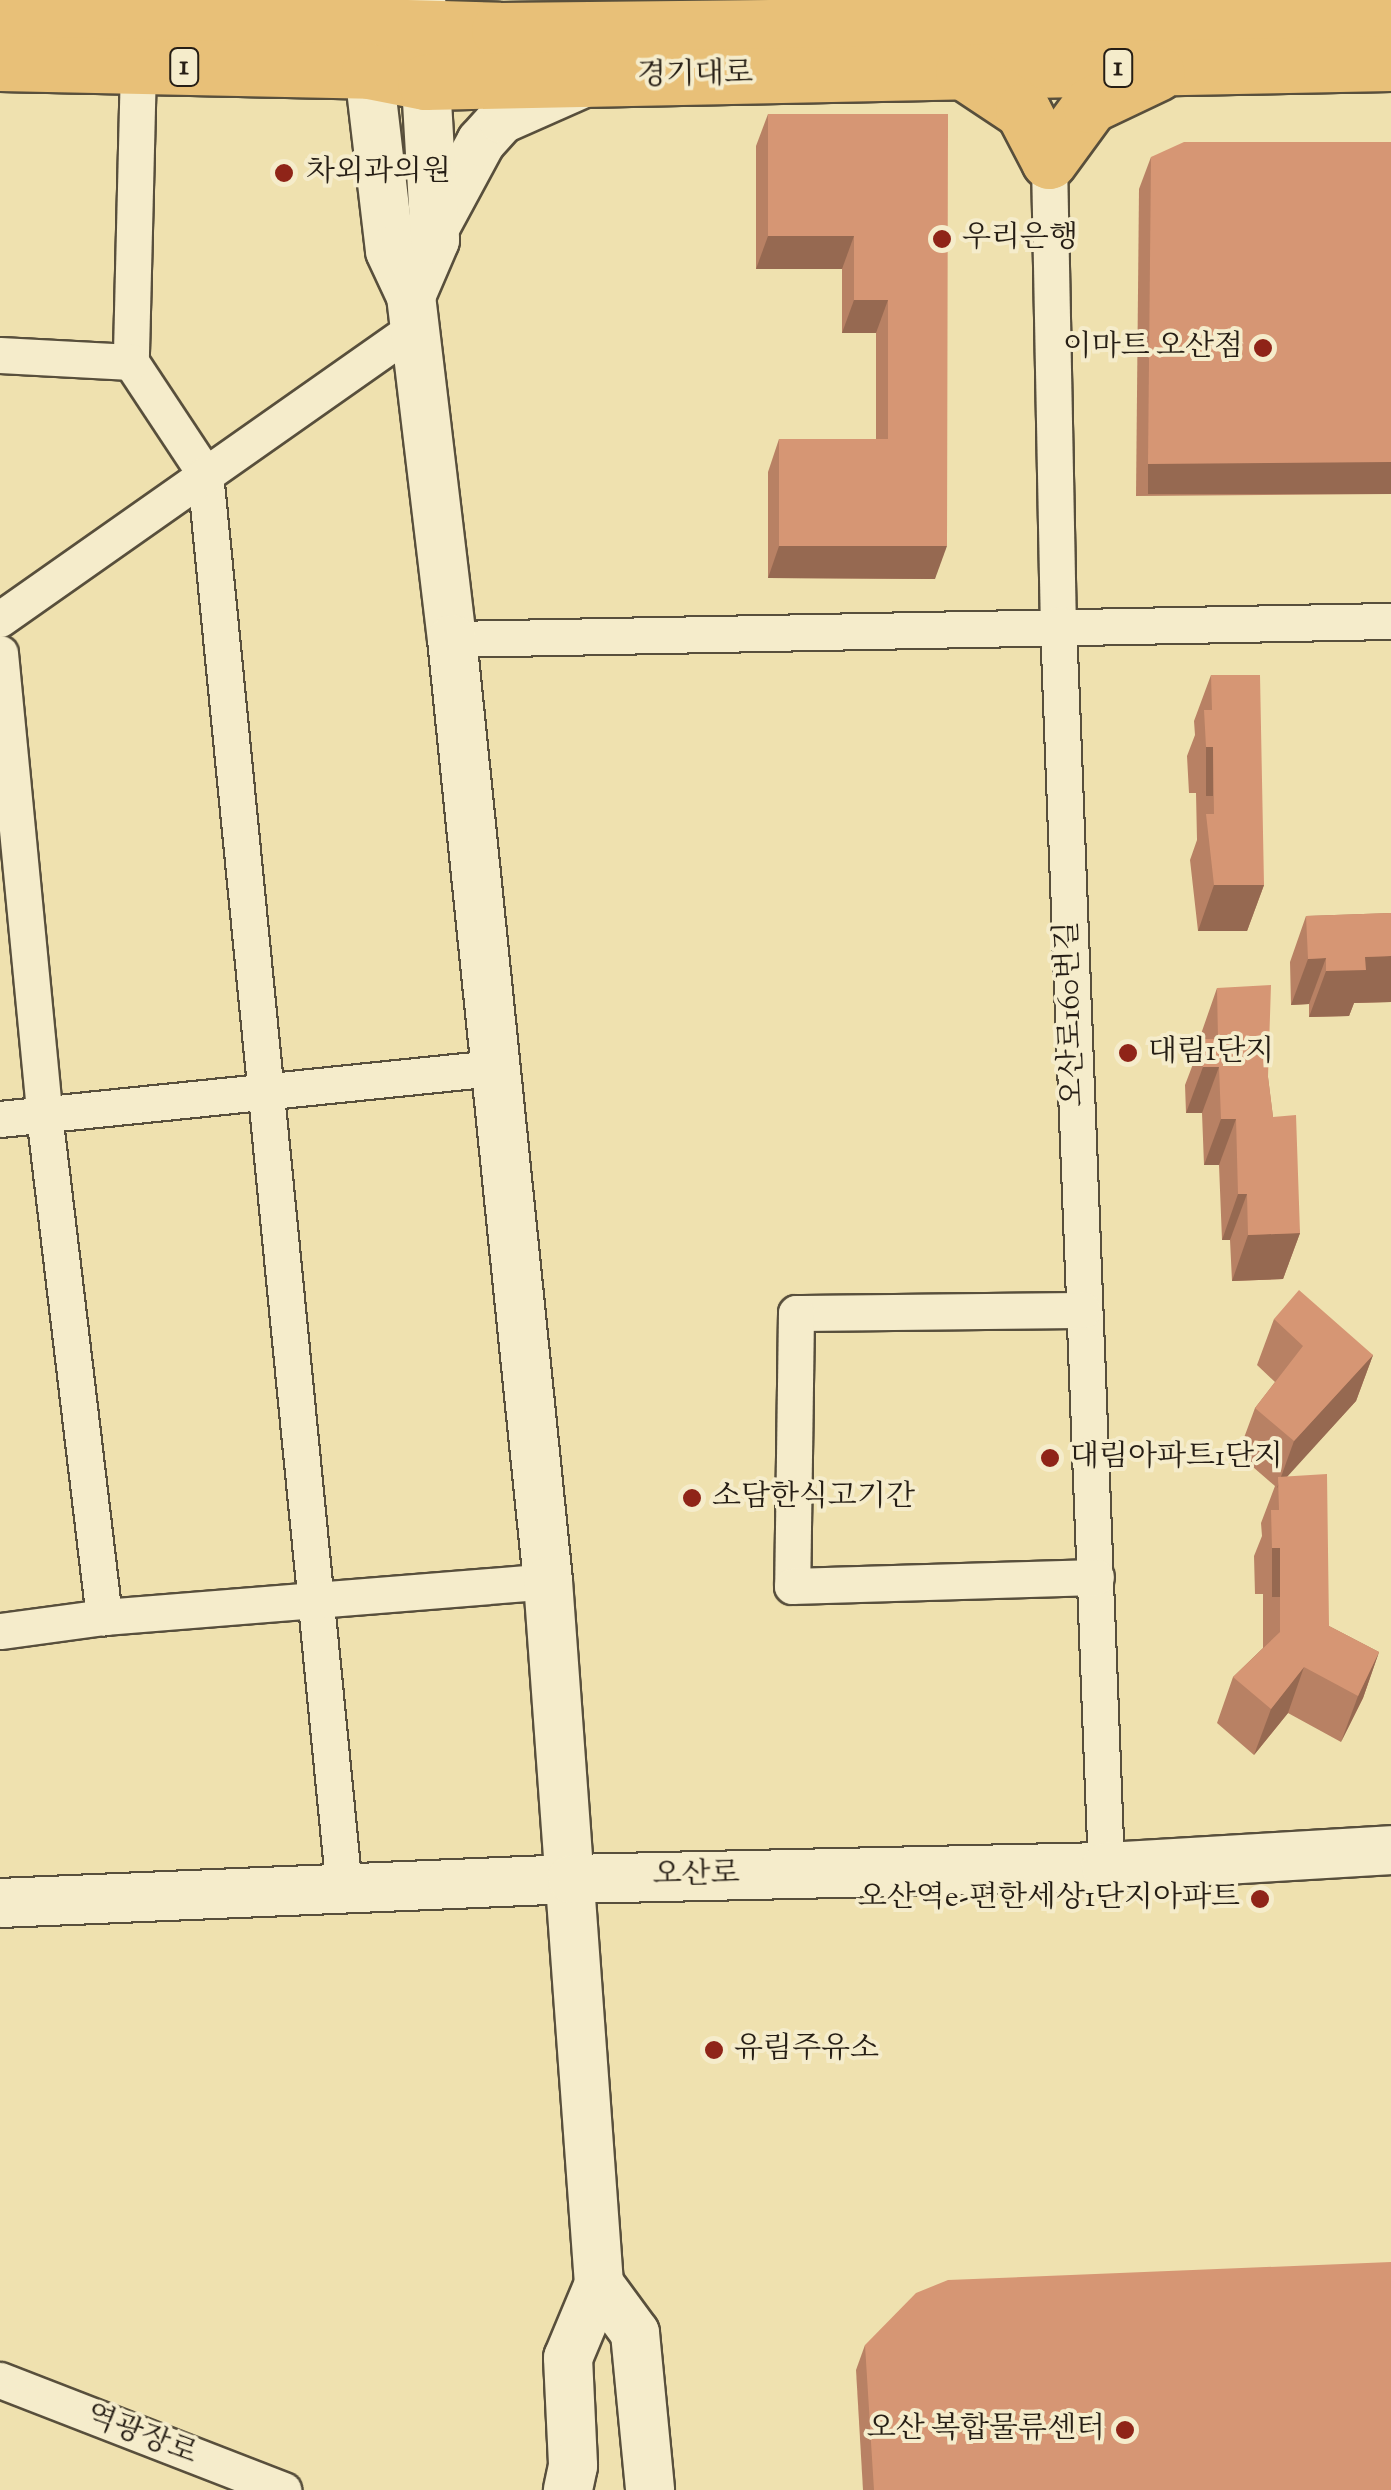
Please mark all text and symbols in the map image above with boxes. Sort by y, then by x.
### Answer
road number: 1 [169,44,199,90]
road number: 1 [1103,45,1133,91]
street label: 경기대로 [637,57,753,95]
place label: 차외과의원 [306,155,451,191]
marker: 차외과의원 [271,160,297,186]
place label: 우리은행 [962,221,1078,257]
marker: 우리은행 [931,228,953,250]
place label: 이마트 오산점 [1063,330,1243,366]
marker: 이마트 오산점 [1252,337,1274,359]
street label: 오산로160번길 [1051,920,1093,1108]
place label: 대림1단지 [1148,1035,1274,1071]
marker: 대림1단지 [1117,1042,1139,1064]
place label: 대림아파트1단지 [1070,1440,1283,1476]
marker: 대림아파트1단지 [1039,1447,1061,1469]
place label: 소담한식고기간 [712,1480,915,1516]
marker: 소담한식고기간 [681,1487,703,1509]
street label: 오산로 [652,1857,740,1895]
place label: 오산역e-편한세상1단지아파트 [858,1881,1240,1917]
marker: 오산역e-편한세상1단지아파트 [1249,1888,1271,1910]
place label: 유림주유소 [734,2032,879,2068]
marker: 유림주유소 [703,2039,725,2061]
street label: 역광장로 [80,2398,202,2474]
place label: 오산 복합물류센터 [867,2412,1105,2448]
marker: 오산 복합물류센터 [1114,2419,1136,2441]

